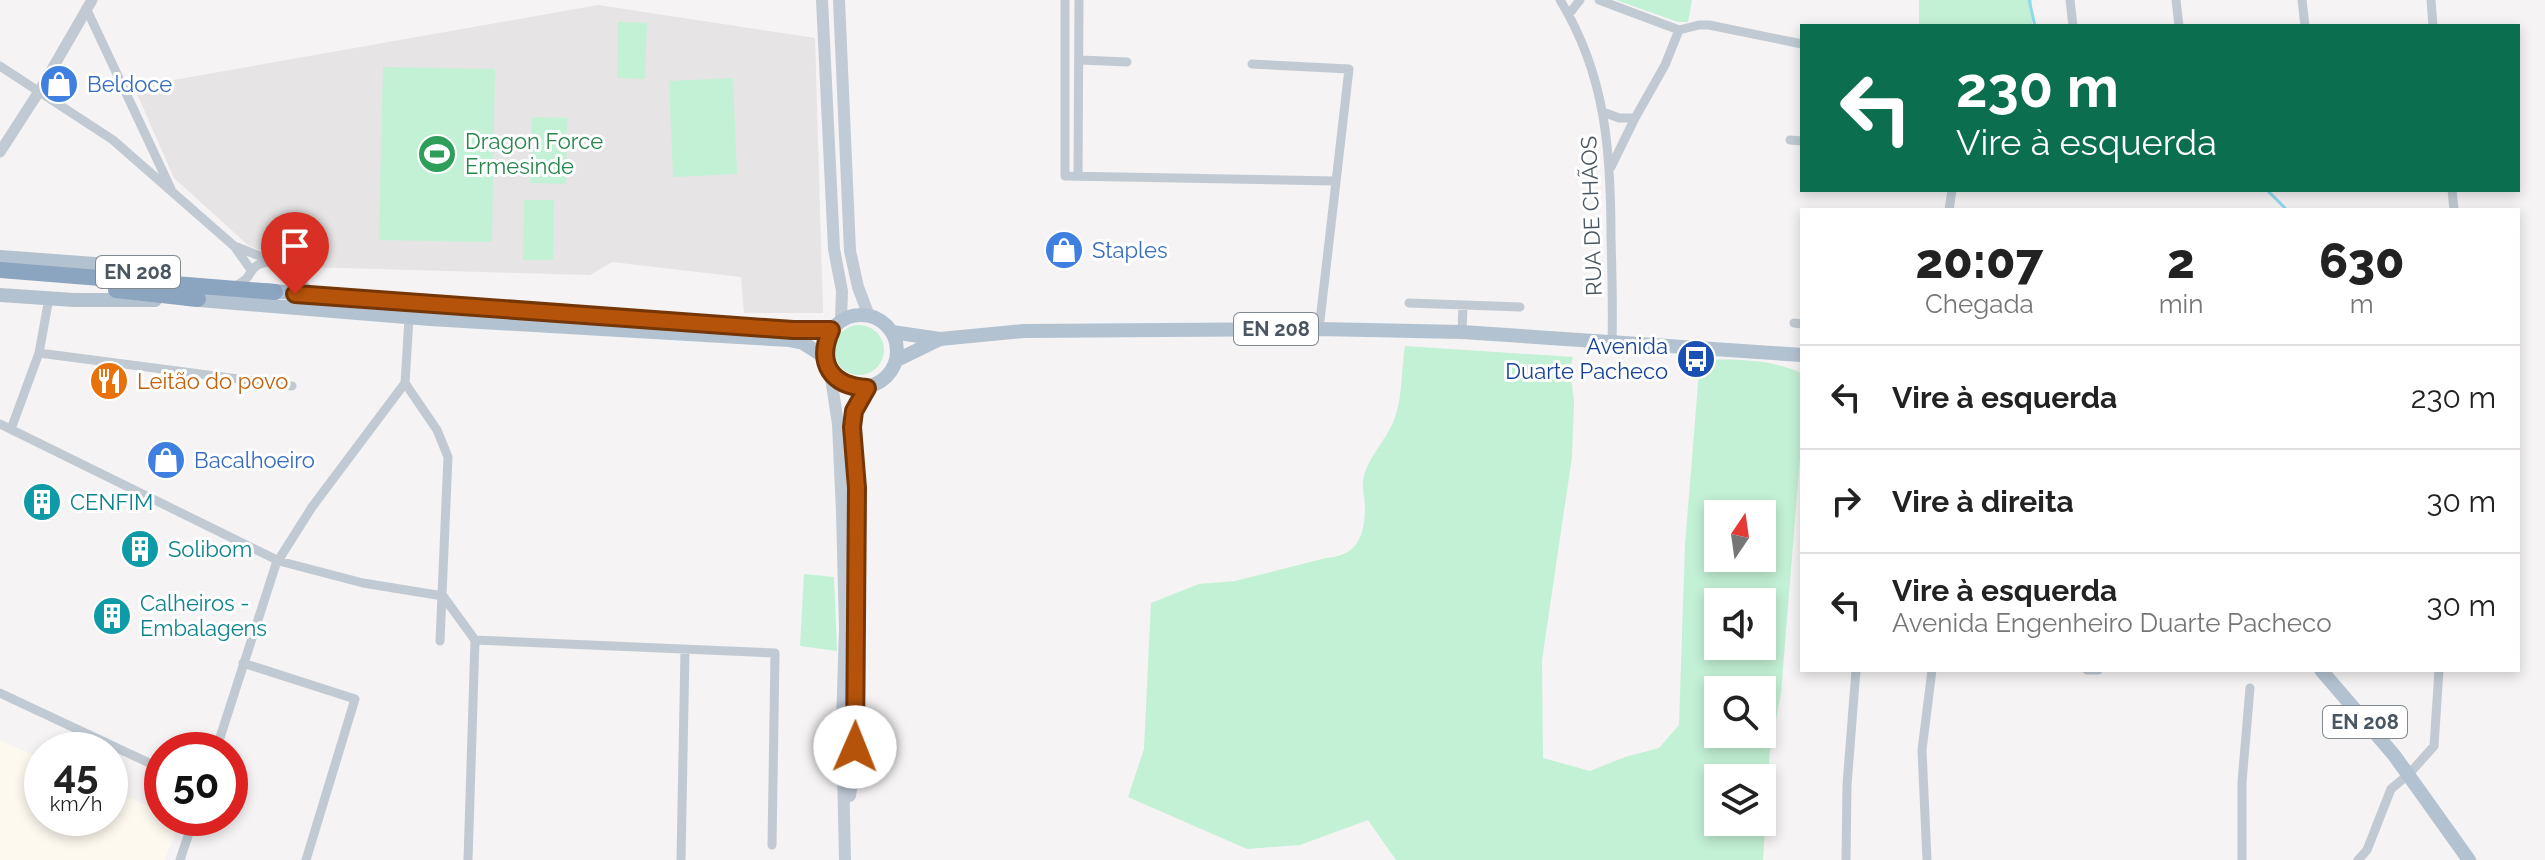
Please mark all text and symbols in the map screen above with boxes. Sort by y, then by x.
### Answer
text: 230 m [1956,54,2119,120]
icon: left [1824,56,1928,160]
shop icon: Beldoce [38,63,80,105]
place label: Beldoce [87,71,172,97]
text: Vire à esquerda [1956,121,2217,163]
place label: Dragon Force Ermesinde [465,128,603,179]
sports icon: Dragon Force Ermesinde [416,133,458,175]
street label: RUA DE CHÃOS [1575,135,1607,297]
pin [261,212,329,294]
icon: arrive [273,224,317,268]
shop icon: Staples [1043,229,1085,271]
text: 20:07 [1916,233,2043,289]
text: 2 [2167,233,2195,289]
text: 630 [2319,233,2404,289]
place label: Staples [1092,237,1168,263]
road number: EN 208 [96,256,180,288]
text: Chegada [1925,289,2034,319]
text: min [2159,289,2203,319]
text: m [2350,289,2374,319]
road number: EN 208 [1234,313,1318,345]
place label: Avenida Duarte Pacheco [1505,333,1668,384]
bus stop icon: Avenida Duarte Pacheco [1675,338,1717,380]
restaurant icon: Leitão do povo [88,360,130,402]
place label: Leitão do povo [137,368,288,394]
icon: left [1824,375,1868,419]
text: Vire à esquerda [1892,380,2117,415]
text: 230 m [2411,380,2496,415]
shop icon: Bacalhoeiro [145,439,187,481]
place label: Bacalhoeiro [194,447,315,473]
icon: right [1824,479,1868,523]
building icon: CENFIM [21,481,63,523]
text: Vire à direita [1892,484,2074,519]
text: 30 m [2426,484,2496,519]
place label: CENFIM [70,489,153,515]
north arrow [1704,500,1776,572]
map controls [1704,500,1776,836]
building icon: Solibom [119,528,161,570]
place label: Solibom [168,536,252,562]
text: Vire à esquerda [1892,573,2117,608]
icon: left [1824,583,1868,627]
button: sound [1704,588,1776,660]
text: 30 m [2426,588,2496,623]
place label: Calheiros - Embalagens [140,590,267,641]
building icon: Calheiros - Embalagens [91,595,133,637]
text: Avenida Engenheiro Duarte Pacheco [1892,608,2332,638]
button: search [1704,676,1776,748]
position arrow [813,705,897,789]
road number: EN 208 [2323,706,2407,738]
speed limit sign: 50 [144,732,248,836]
text: 45 [53,750,98,797]
button: layers [1704,764,1776,836]
text: km/h [50,792,102,816]

